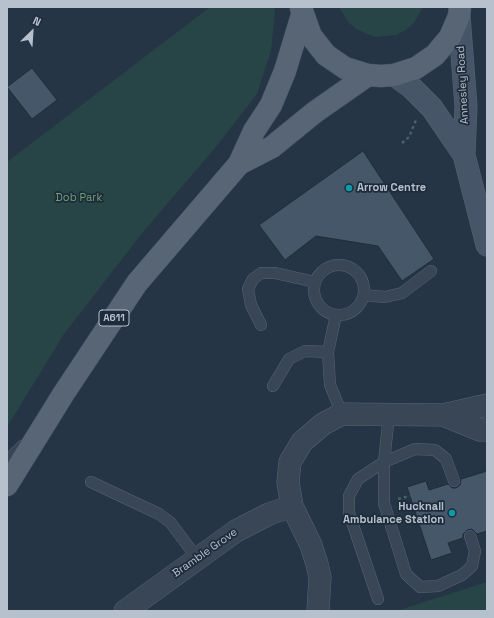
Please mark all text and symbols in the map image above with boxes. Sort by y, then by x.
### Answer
north arrow [12,12,52,52]
text: N [31,13,43,29]
street label: Annesley Road [454,45,472,125]
place label: Arrow Centre [357,181,426,195]
marker: Arrow Centre [344,183,354,193]
park label: Dob Park [56,191,102,205]
road number: A611 [99,310,129,326]
place label: Hucknall Ambulance Station [343,500,444,526]
marker: Hucknall Ambulance Station [447,508,457,518]
street label: Bramble Grove [170,526,240,580]

